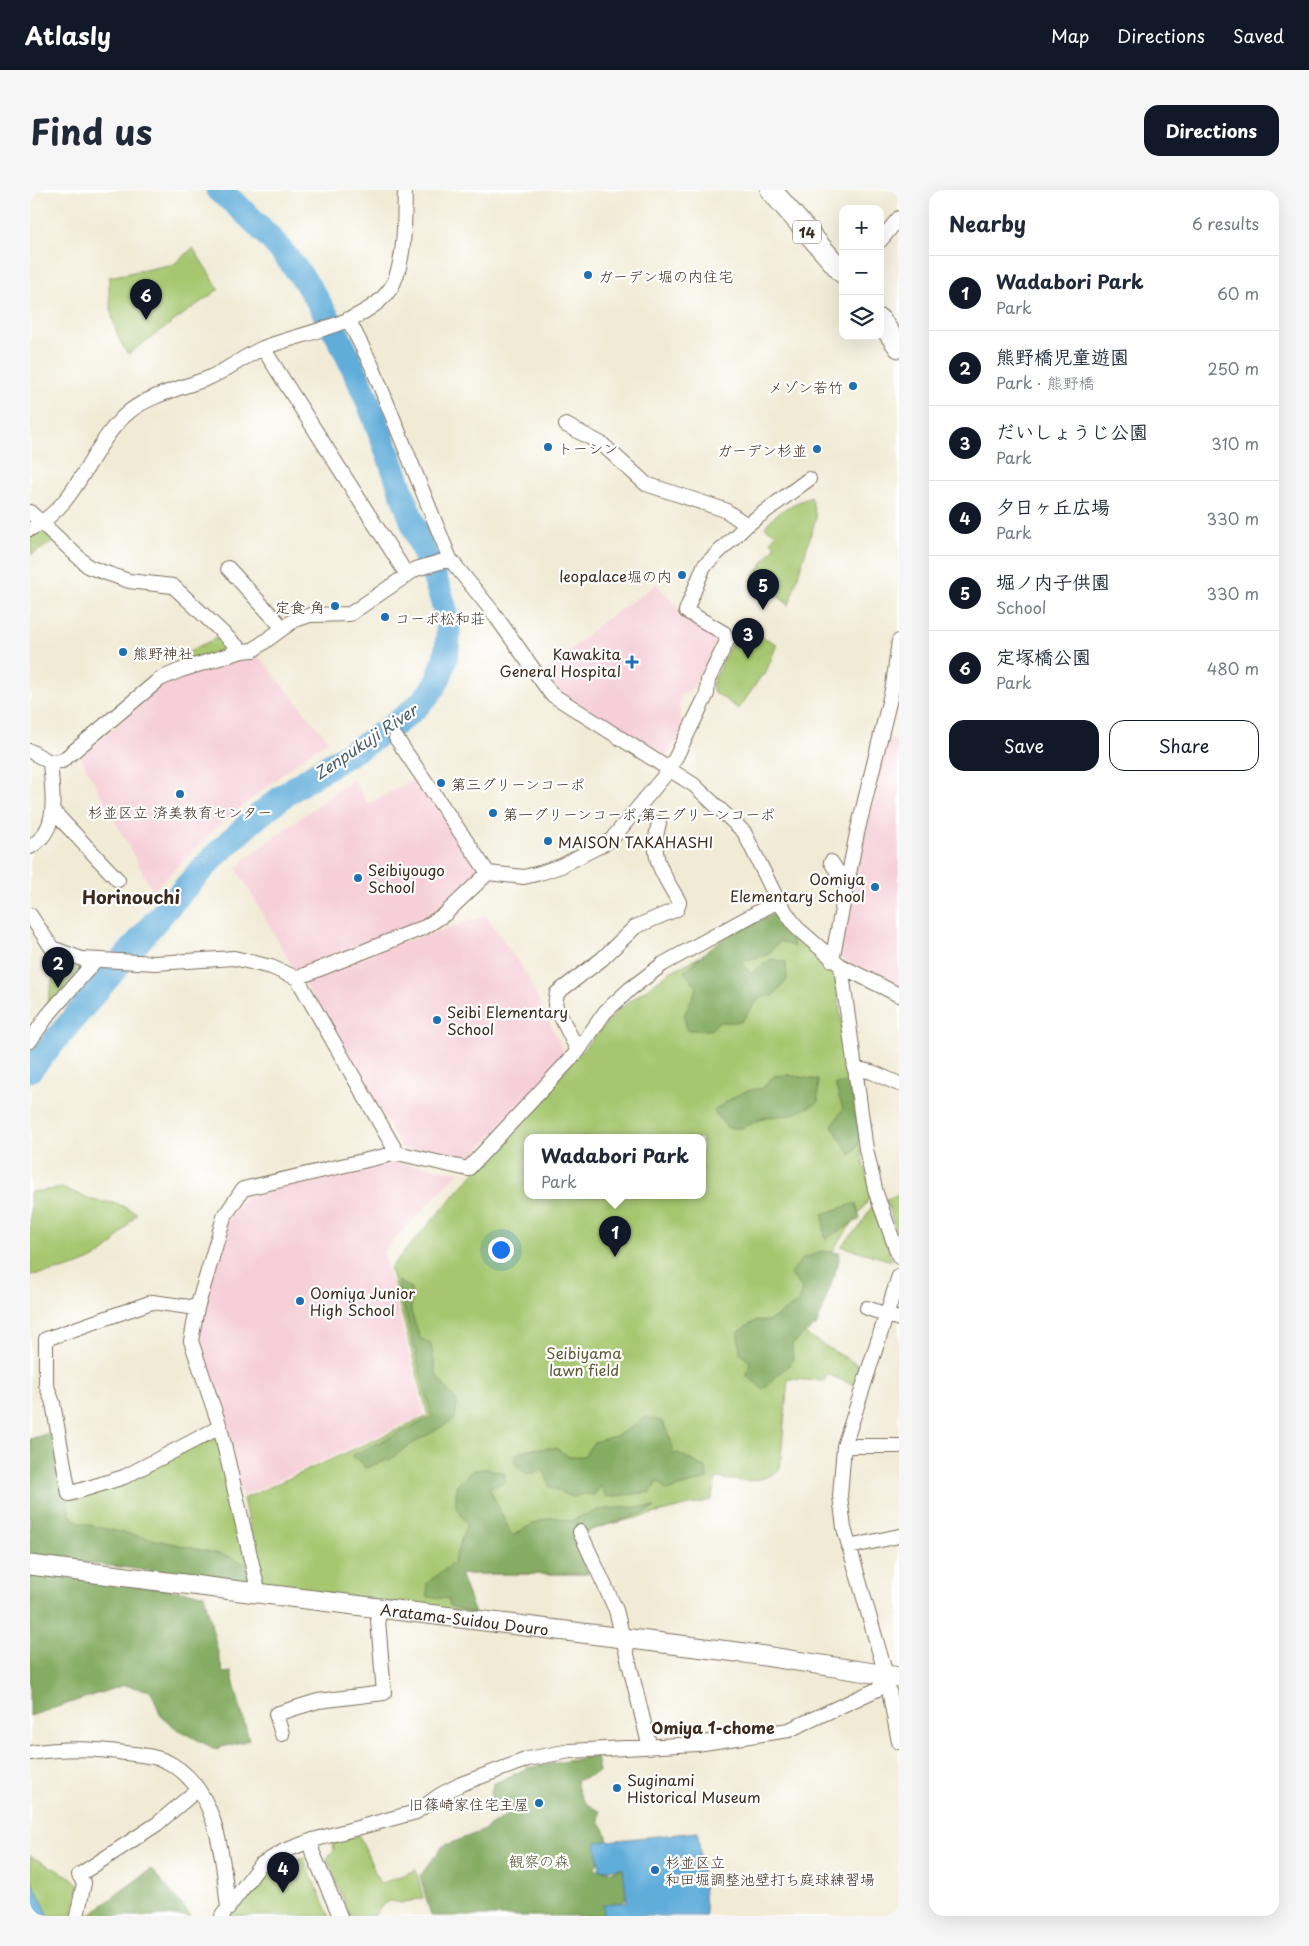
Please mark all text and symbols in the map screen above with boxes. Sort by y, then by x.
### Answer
text: Atlasly [25,17,111,53]
text: Map [1051,22,1089,49]
text: Directions [1117,22,1205,49]
text: Saved [1233,22,1284,49]
text: Find us [30,104,152,157]
button: Directions [1144,105,1279,156]
map controls [839,205,884,340]
button: + [839,205,884,250]
text: Nearby [949,207,1026,239]
text: 6 results [1192,211,1259,235]
road number: 14 [793,221,821,244]
button: − [839,250,884,295]
place label: ガーデン堀の内住宅 [598,264,733,287]
text: Wadabori Park [996,267,1144,295]
marker: ガーデン堀の内住宅 [582,269,594,281]
pin: 6 [130,279,162,320]
text: 1 [961,281,969,305]
text: 60 m [1217,281,1259,305]
button: layers [839,295,884,340]
text: Park [996,295,1032,319]
text: 熊野橋児童遊園 [996,342,1129,370]
text: 2 [959,356,971,380]
text: 250 m [1208,356,1259,380]
text: Park · 熊野橋 [996,370,1095,394]
place label: メゾン若竹 [768,375,843,398]
marker: メゾン若竹 [847,380,859,392]
text: だいしょうじ公園 [996,417,1148,445]
text: 3 [960,431,970,455]
text: 310 m [1211,431,1259,455]
place label: トーシン [558,436,618,459]
place label: ガーデン杉並 [717,438,807,461]
marker: トーシン [542,441,554,453]
marker: ガーデン杉並 [811,443,823,455]
text: Park [996,445,1032,469]
text: 夕日ヶ丘広場 [996,492,1110,520]
text: 4 [960,506,970,530]
text: 330 m [1206,506,1259,530]
text: Park [996,520,1032,544]
place label: leopalace堀の内 [559,564,672,587]
text: 堀ノ内子供園 [996,567,1110,595]
marker: leopalace堀の内 [676,569,688,581]
pin: 5 [747,569,779,610]
text: 5 [960,581,970,605]
text: 330 m [1206,581,1259,605]
place label: 定食 角 [275,595,325,618]
text: School [996,595,1046,619]
marker: 定食 角 [329,600,341,612]
place label: コーポ松和荘 [395,606,485,629]
marker: コーポ松和荘 [379,611,391,623]
pin: 3 [732,618,764,659]
place label: 熊野神社 [133,641,193,664]
place label: Kawakita General Hospital [500,642,622,682]
text: 定塚橋公園 [996,642,1091,670]
marker: 熊野神社 [117,646,129,658]
marker: Kawakita General Hospital [625,655,639,669]
text: 6 [959,656,971,680]
text: 480 m [1207,656,1259,680]
text: Park [996,670,1032,694]
water label: Zenpukuji River [309,696,424,784]
button: Save [949,720,1099,771]
button: Share [1109,720,1259,771]
place label: 第三グリーンコーポ [451,772,585,795]
marker: 第三グリーンコーポ [435,777,447,789]
marker: 杉並区立 済美教育センター [174,788,186,800]
place label: 杉並区立 済美教育センター [88,800,272,823]
place label: 第一グリーンコーポ,第二グリーンコーポ [503,802,775,825]
marker: 第一グリーンコーポ,第二グリーンコーポ [487,807,499,819]
place label: MAISON TAKAHASHI [558,830,713,853]
marker: MAISON TAKAHASHI [542,835,554,847]
place label: Seibiyougo School [368,858,445,898]
place label: Oomiya Elementary School [730,867,866,907]
marker: Seibiyougo School [352,872,364,884]
marker: Oomiya Elementary School [869,881,881,893]
district label: Horinouchi [82,883,180,910]
pin: 2 [42,947,74,988]
place label: Seibi Elementary School [447,1000,568,1040]
marker: Seibi Elementary School [431,1014,443,1026]
popup [524,1134,706,1199]
text: Wadabori Park [541,1141,689,1169]
text: Park [541,1169,577,1193]
pin: 1 [599,1216,631,1257]
your location [488,1237,514,1263]
place label: Oomiya Junior High School [310,1281,415,1321]
marker: Oomiya Junior High School [294,1295,306,1307]
park label: Seibiyama lawn field [546,1341,622,1381]
street label: Aratama-Suidou Douro [379,1597,550,1640]
district label: Omiya 1-chome [651,1715,775,1739]
place label: Suginami Historical Museum [627,1768,761,1808]
marker: Suginami Historical Museum [611,1782,623,1794]
place label: 旧篠崎家住宅主屋 [409,1792,529,1815]
marker: 旧篠崎家住宅主屋 [533,1797,545,1809]
park label: 観察の森 [509,1849,569,1872]
place label: 杉並区立 和田堀調整池壁打ち庭球練習場 [665,1850,875,1890]
pin: 4 [267,1852,299,1893]
marker: 杉並区立 和田堀調整池壁打ち庭球練習場 [649,1864,661,1876]

